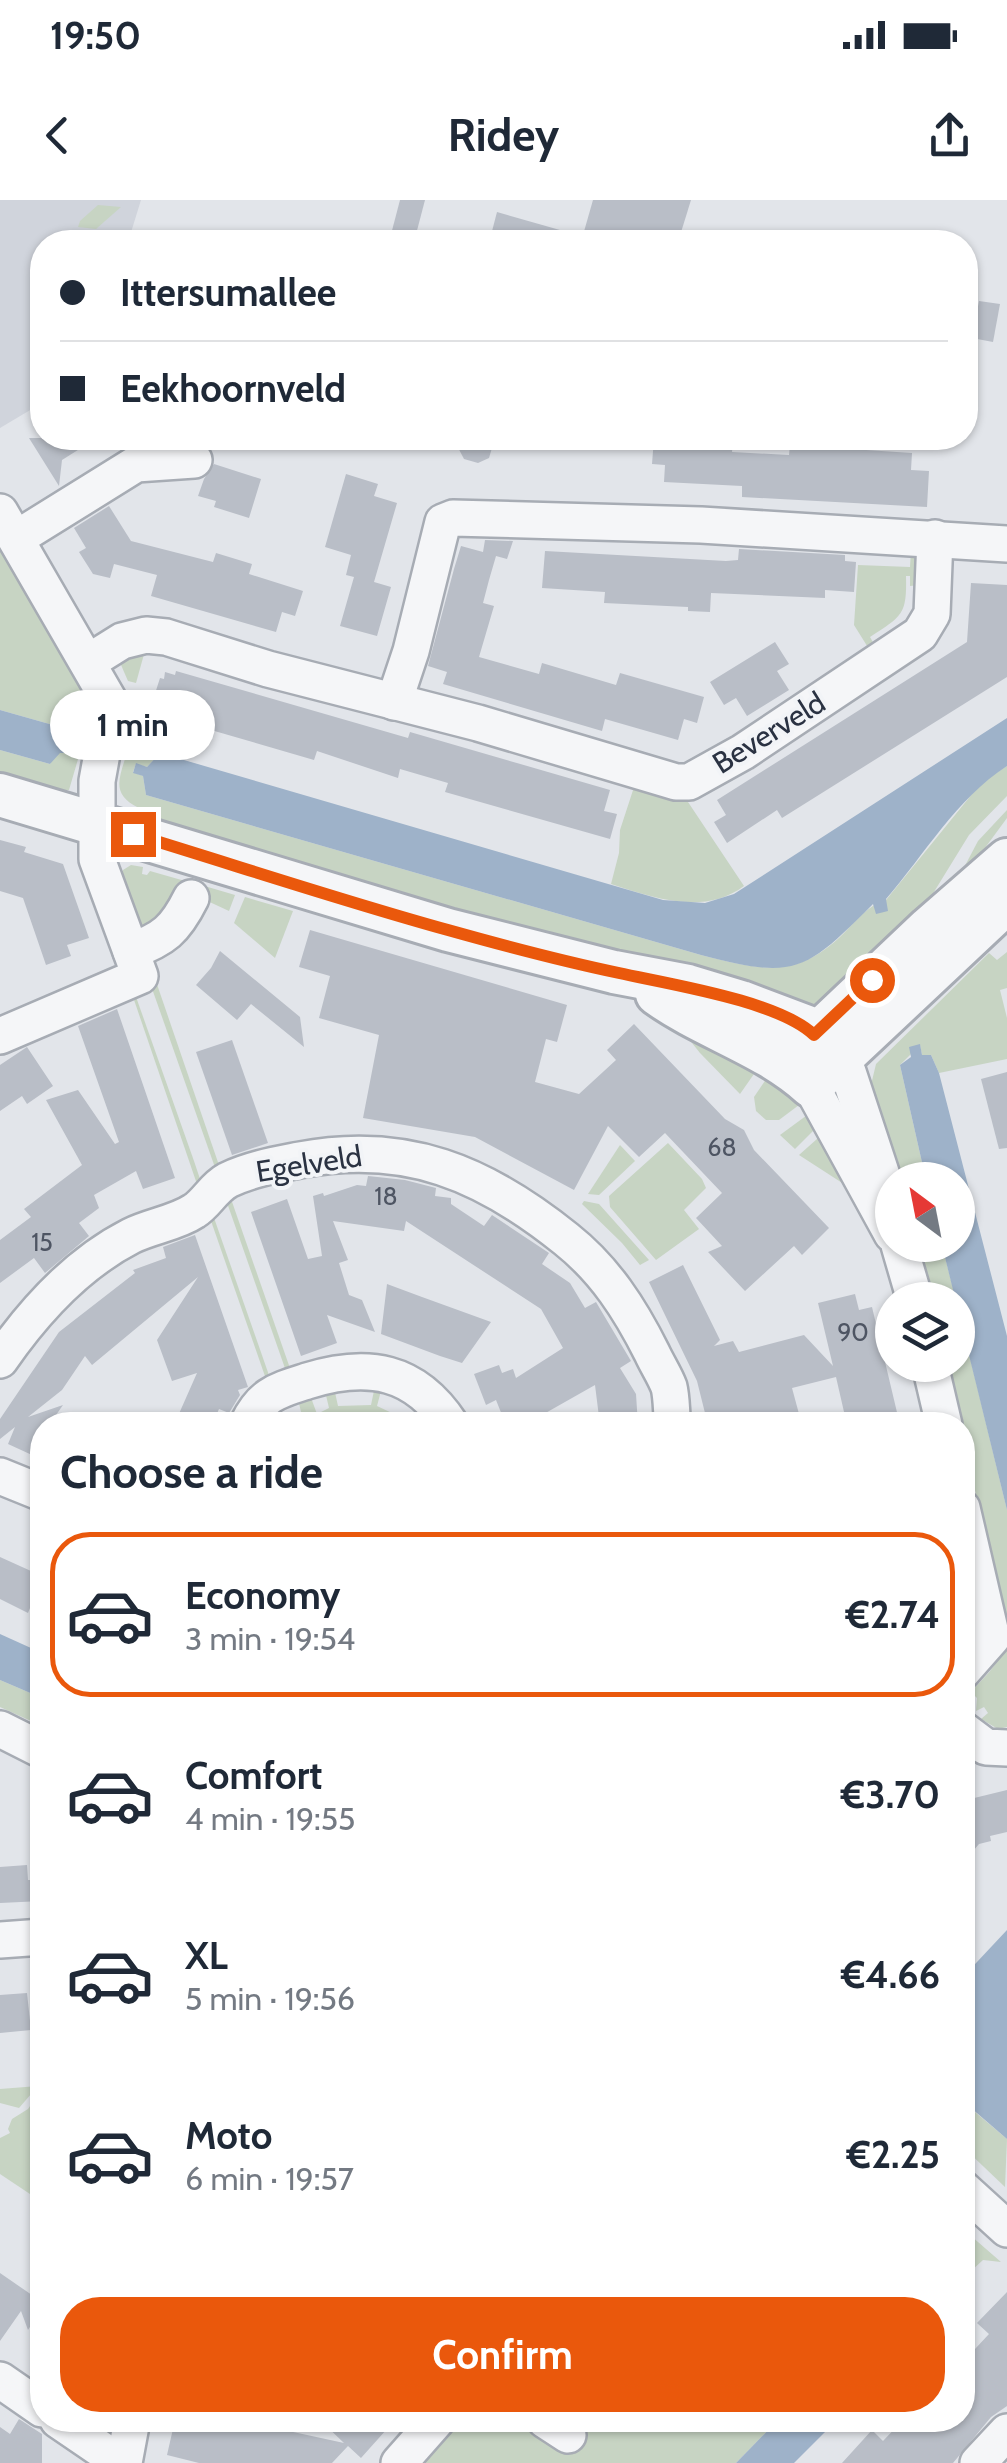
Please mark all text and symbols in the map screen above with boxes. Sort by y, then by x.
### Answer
text: 19:50 [50,12,141,59]
icon: back [30,108,85,163]
text: Ridey [448,108,559,162]
icon: share [922,108,977,163]
text: Ittersumallee [120,269,336,316]
text: Eekhoornveld [120,365,346,412]
street label: Beverveld [706,684,832,782]
callout: 1 min [51,689,216,759]
text: 1 min [96,705,169,744]
route end [111,812,156,857]
route start [850,958,895,1003]
house number: 68 [707,1132,737,1162]
street label: Egelveld [253,1137,365,1190]
north arrow [875,1162,975,1262]
map controls [875,1162,975,1382]
house number: 18 [374,1181,398,1211]
house number: 15 [31,1227,53,1257]
button: layers [875,1282,975,1382]
house number: 90 [837,1317,869,1347]
text: Choose a ride [60,1445,323,1499]
icon: car [65,1570,155,1660]
text: Economy [185,1572,340,1619]
text: €2.74 [845,1591,940,1638]
text: 3 min · 19:54 [185,1619,355,1658]
icon: car [65,1750,155,1840]
text: Comfort [185,1752,322,1799]
text: €3.70 [841,1771,940,1818]
text: 4 min · 19:55 [185,1799,355,1838]
icon: car [65,1930,155,2020]
text: XL [185,1932,228,1979]
text: €4.66 [841,1951,940,1998]
text: 5 min · 19:56 [185,1979,355,2018]
icon: car [65,2110,155,2200]
text: Moto [185,2112,272,2159]
text: €2.25 [847,2131,940,2178]
text: 6 min · 19:57 [185,2159,354,2198]
button: Confirm [60,2297,945,2412]

